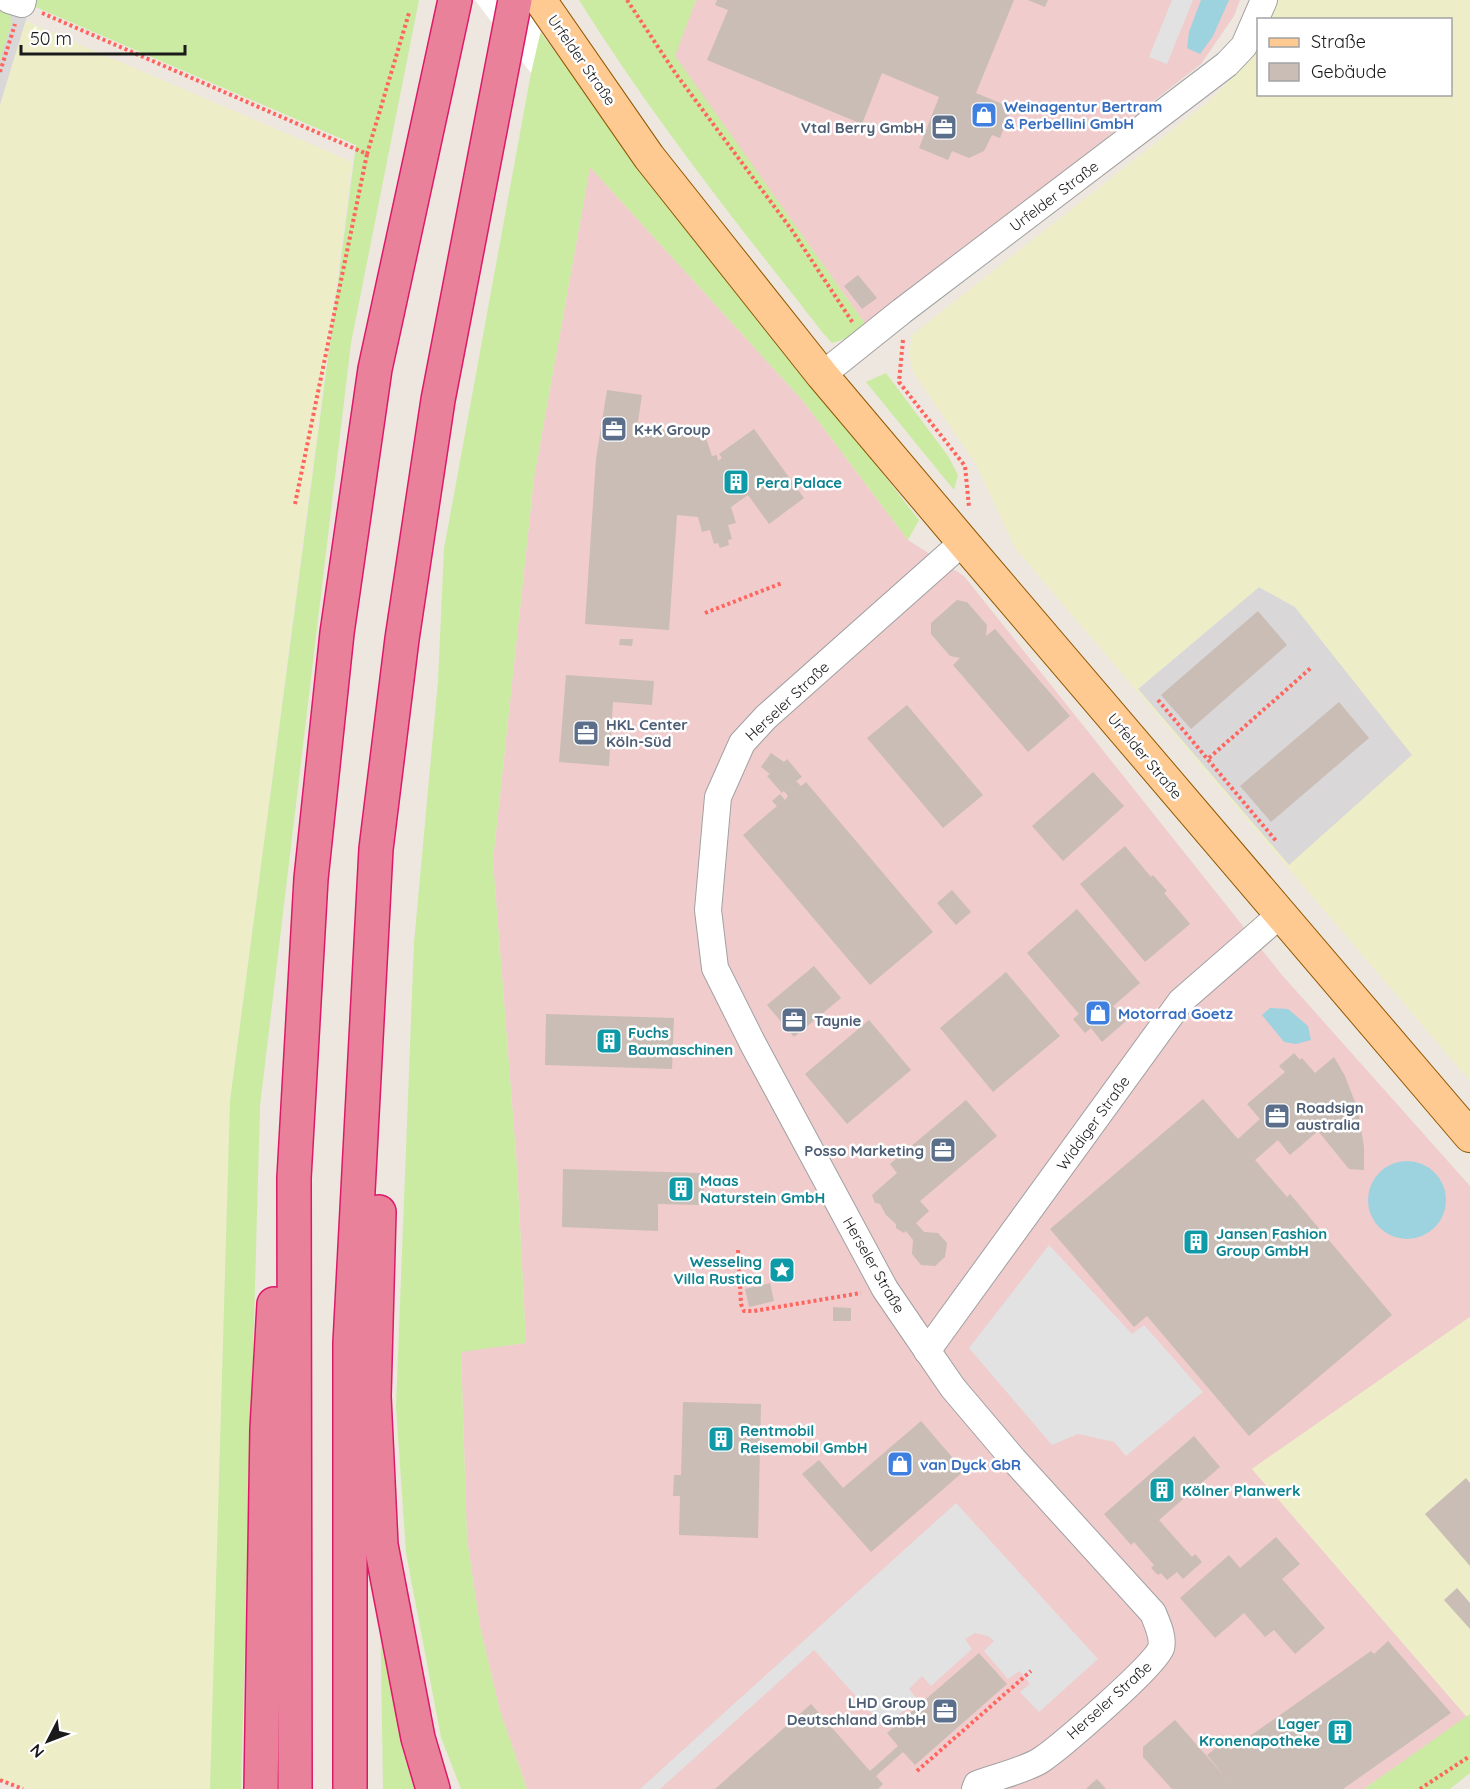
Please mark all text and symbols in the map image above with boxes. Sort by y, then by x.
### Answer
street label: Urfelder Straße [544,11,620,109]
scale bar [21,18,184,56]
legend [1257,18,1452,96]
text: 50 m [30,27,72,50]
text: Straße [1311,30,1366,53]
text: Gebäude [1311,60,1387,83]
place label: Weinagentur Bertram & Perbellini GmbH [1004,97,1162,133]
shop icon: Weinagentur Bertram & Perbellini GmbH [969,100,999,130]
office icon: Vtal Berry GmbH [929,112,959,142]
place label: Vtal Berry GmbH [801,118,924,137]
street label: Urfelder Straße [1006,156,1102,236]
office icon: K+K Group [599,414,629,444]
place label: K+K Group [634,420,711,439]
building icon: Pera Palace [721,467,751,497]
place label: Pera Palace [756,473,842,492]
street label: Herseler Straße [741,657,833,745]
street label: Urfelder Straße [1104,709,1186,803]
place label: HKL Center Köln-Süd [606,715,688,751]
office icon: HKL Center Köln-Süd [571,718,601,748]
shop icon: Motorrad Goetz [1083,998,1113,1028]
place label: Motorrad Goetz [1118,1004,1233,1023]
office icon: Taynie [779,1005,809,1035]
place label: Taynie [814,1011,862,1030]
place label: Fuchs Baumaschinen [628,1023,733,1059]
building icon: Fuchs Baumaschinen [594,1026,624,1056]
street label: Widdiger Straße [1052,1072,1134,1174]
place label: Roadsign australia [1296,1098,1364,1134]
office icon: Roadsign australia [1262,1101,1292,1131]
office icon: Posso Marketing [928,1135,958,1165]
place label: Posso Marketing [804,1141,924,1160]
place label: Maas Naturstein GmbH [700,1171,825,1207]
building icon: Maas Naturstein GmbH [666,1174,696,1204]
street label: Herseler Straße [839,1213,909,1317]
place label: Jansen Fashion Group GmbH [1216,1224,1327,1260]
building icon: Jansen Fashion Group GmbH [1181,1227,1211,1257]
place label: Wesseling Villa Rustica [673,1252,762,1288]
place icon: Wesseling Villa Rustica [767,1255,797,1285]
place label: Rentmobil Reisemobil GmbH [740,1421,868,1457]
building icon: Rentmobil Reisemobil GmbH [706,1424,736,1454]
shop icon: van Dyck GbR [885,1449,915,1479]
place label: van Dyck GbR [920,1455,1021,1474]
building icon: Kölner Planwerk [1147,1475,1177,1505]
place label: Kölner Planwerk [1182,1481,1301,1500]
street label: Herseler Straße [1063,1657,1155,1743]
place label: LHD Group Deutschland GmbH [787,1693,926,1729]
office icon: LHD Group Deutschland GmbH [930,1696,960,1726]
north arrow [18,1711,78,1771]
place label: Lager Kronenapotheke [1199,1714,1320,1750]
building icon: Lager Kronenapotheke [1325,1717,1355,1747]
text: N [25,1740,48,1762]

